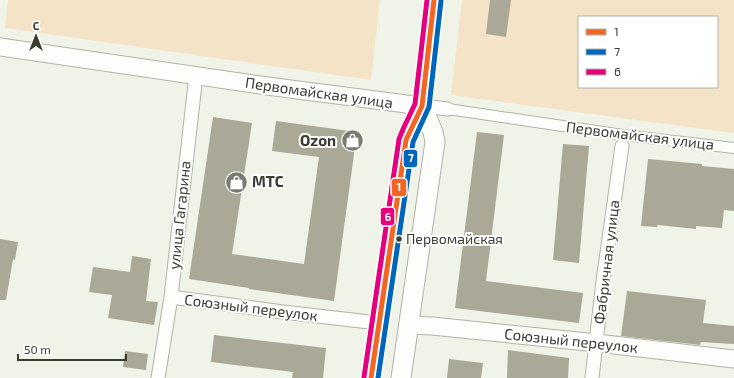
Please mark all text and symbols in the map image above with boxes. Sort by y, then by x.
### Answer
north arrow [16,16,56,56]
legend [578,16,718,88]
text: С [33,19,40,32]
text: 1 [614,24,619,38]
text: 7 [614,44,620,58]
text: 6 [614,64,621,78]
street label: Первомайская улица [244,73,394,112]
street label: Первомайская улица [565,117,715,154]
shop icon: Ozon [339,128,365,154]
place label: Ozon [300,131,336,149]
line badge: 7 [403,149,418,168]
text: 7 [408,151,414,164]
street label: улица Гагарина [164,160,195,270]
shop icon: МТС [224,169,250,195]
place label: МТС [252,172,284,190]
line badge: 1 [391,178,407,197]
text: 1 [397,180,401,193]
street label: Фабричная улица [589,199,624,325]
line badge: 6 [380,207,395,226]
text: 6 [385,210,392,223]
place label: Первомайская [406,230,503,247]
marker: Первомайская [394,234,404,244]
street label: Союзный переулок [183,290,319,325]
street label: Союзный переулок [503,324,639,357]
scale bar [18,336,126,362]
text: 50 m [24,342,51,356]

